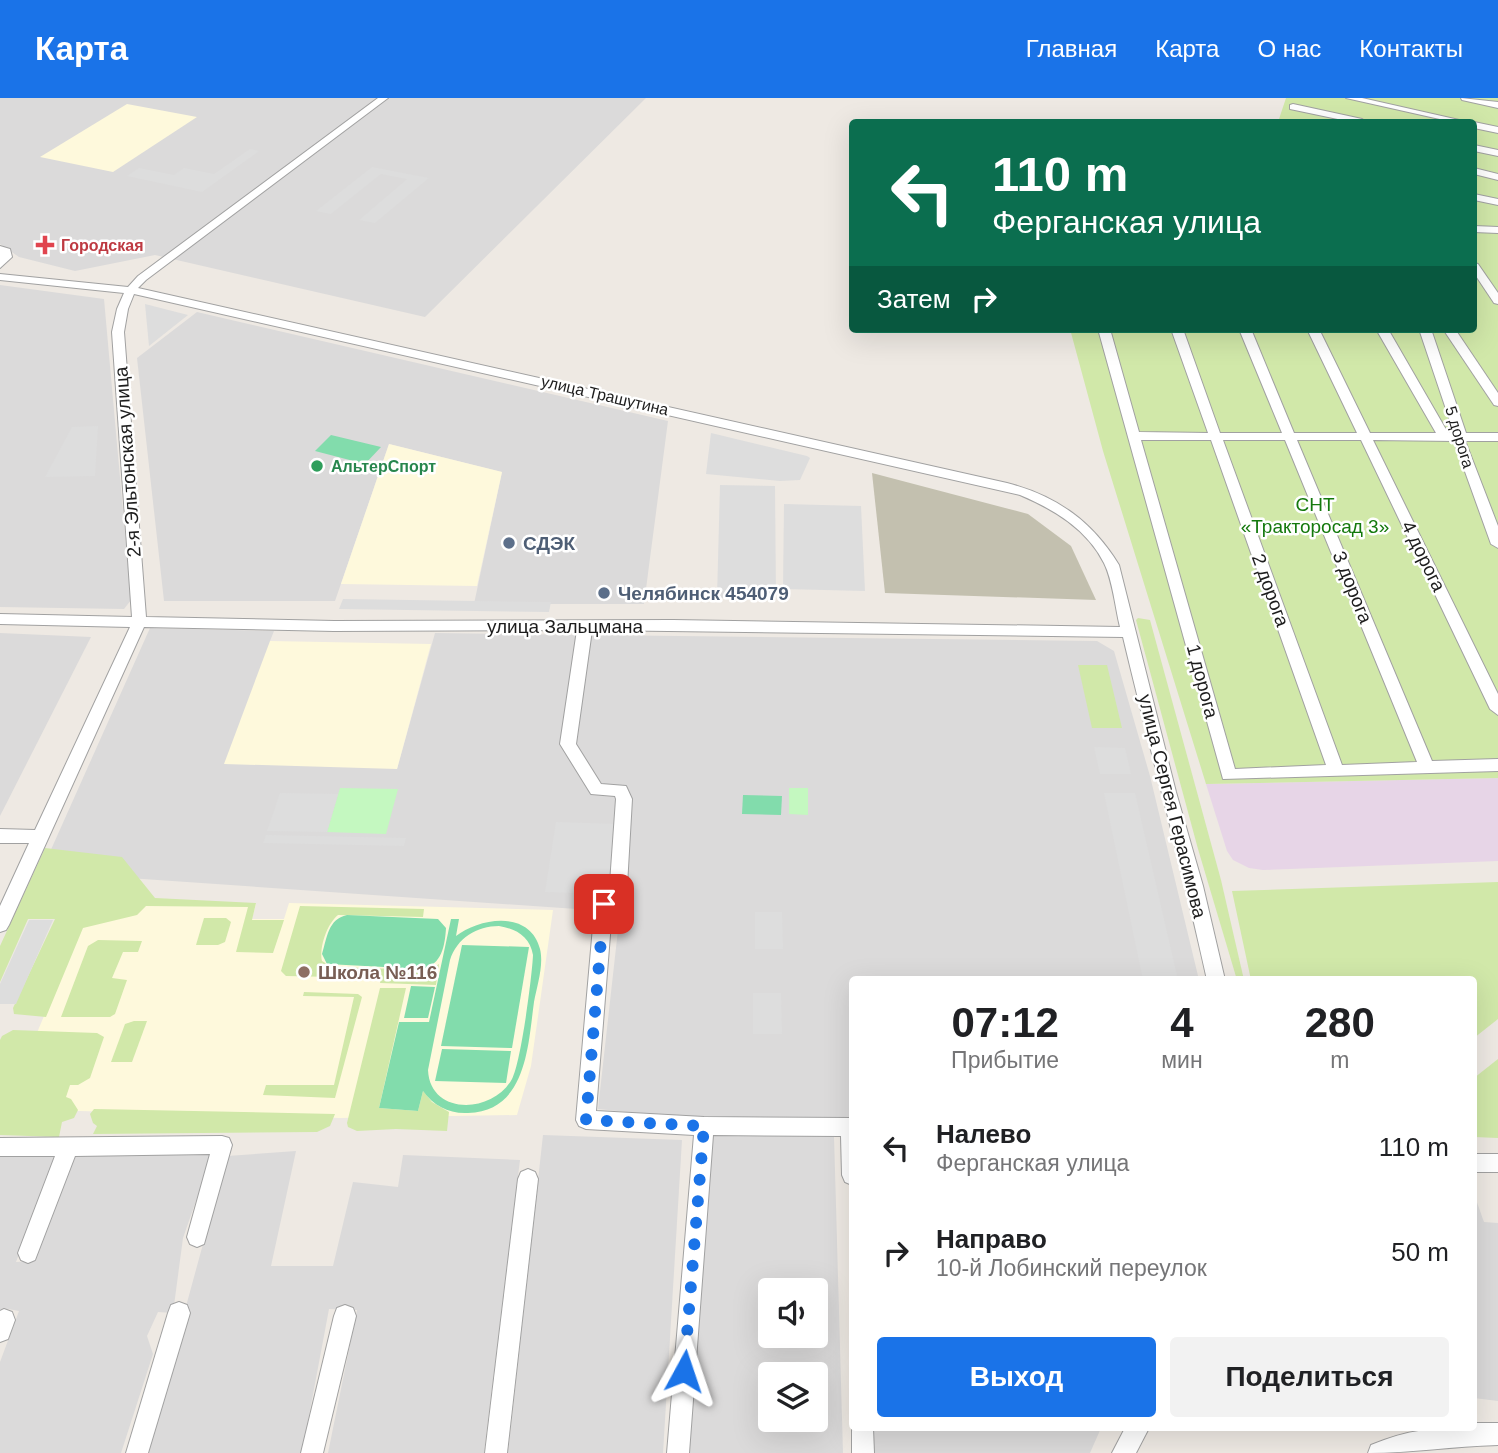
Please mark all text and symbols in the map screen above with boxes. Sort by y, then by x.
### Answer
text: Карта [35,30,128,67]
text: Главная [1026,35,1117,62]
text: Карта [1155,35,1219,62]
text: О нас [1257,35,1321,62]
text: Контакты [1359,35,1463,62]
icon: left [877,147,968,238]
text: 110 m [992,147,1128,201]
text: Ферганская улица [992,204,1261,240]
marker: Городская [35,235,55,255]
place label: Городская [61,237,143,254]
icon: right [965,280,1003,318]
text: Затем [877,284,951,314]
street label: 2-я Эльтонская улица [110,365,145,558]
street label: улица Трашутина [540,373,670,418]
street label: 5 дорога [1442,404,1477,470]
marker: АльтерСпорт [309,458,325,474]
place label: АльтерСпорт [331,458,436,475]
park label: СНТ «Тракторосад 3» [1241,494,1389,537]
street label: 4 дорога [1398,518,1450,595]
place label: СДЭК [523,533,576,554]
marker: СДЭК [501,535,517,551]
street label: 3 дорога [1329,548,1377,627]
street label: 2 дорога [1248,551,1293,630]
place label: Челябинск 454079 [618,583,789,604]
marker: Челябинск 454079 [596,585,612,601]
street label: улица Зальцмана [487,616,643,637]
street label: 1 дорога [1183,642,1223,721]
street label: улица Сергея Герасимова [1135,692,1211,921]
pin [574,874,634,934]
icon: arrive [585,885,623,923]
place label: Школа №116 [318,962,437,983]
marker: Школа №116 [296,964,312,980]
text: 07:12 [951,999,1059,1046]
text: 4 [1170,999,1194,1046]
text: 280 [1305,999,1375,1046]
text: Прибытие [951,1047,1059,1073]
text: мин [1161,1047,1203,1073]
text: m [1330,1047,1349,1073]
text: Налево [936,1119,1031,1149]
icon: left [877,1129,915,1167]
text: 110 m [1379,1132,1449,1162]
text: Ферганская улица [936,1150,1129,1176]
text: Направо [936,1224,1047,1254]
icon: right [877,1234,915,1272]
text: 50 m [1391,1237,1449,1267]
text: 10-й Лобинский переулок [936,1255,1207,1281]
map controls [758,1278,828,1432]
button: sound [758,1278,828,1348]
position arrow [647,1334,721,1408]
button: Выход [877,1337,1156,1417]
button: Поделиться [1170,1337,1449,1417]
button: layers [758,1362,828,1432]

